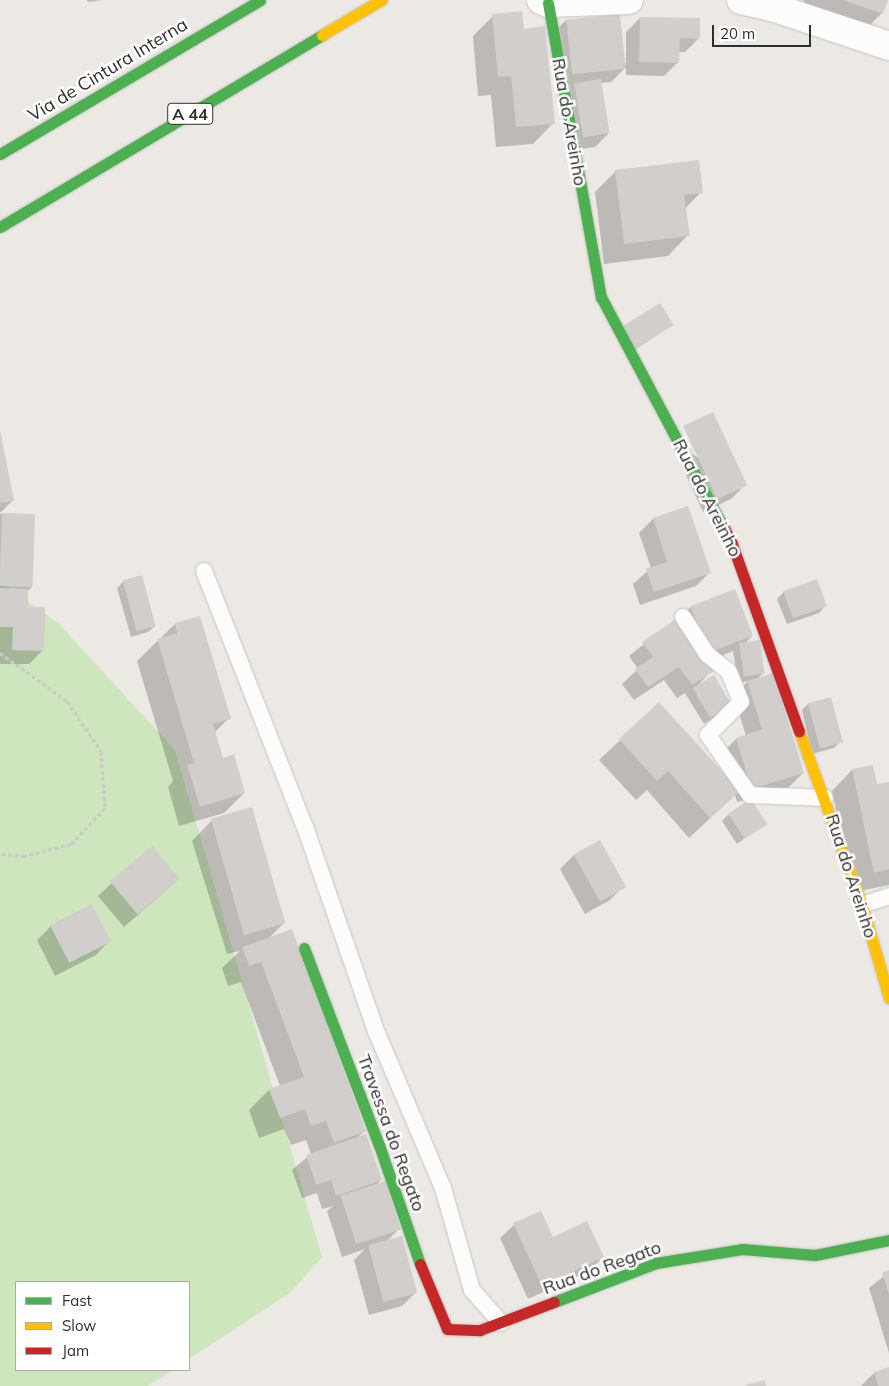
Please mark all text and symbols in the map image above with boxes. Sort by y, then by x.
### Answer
street label: Via de Cintura Interna [24,14,192,126]
scale bar [714,15,813,47]
text: 20 m [720,24,755,43]
street label: Rua do Areinho [547,56,591,188]
road number: A 44 [166,100,214,128]
street label: Rua do Areinho [668,436,746,560]
street label: Rua do Areinho [821,811,881,941]
street label: Travessa do Regato [353,1052,429,1214]
street label: Rua do Regato [540,1237,664,1299]
legend [15,1281,190,1371]
text: Fast [62,1291,92,1310]
text: Slow [62,1316,96,1335]
text: Jam [62,1341,89,1360]

